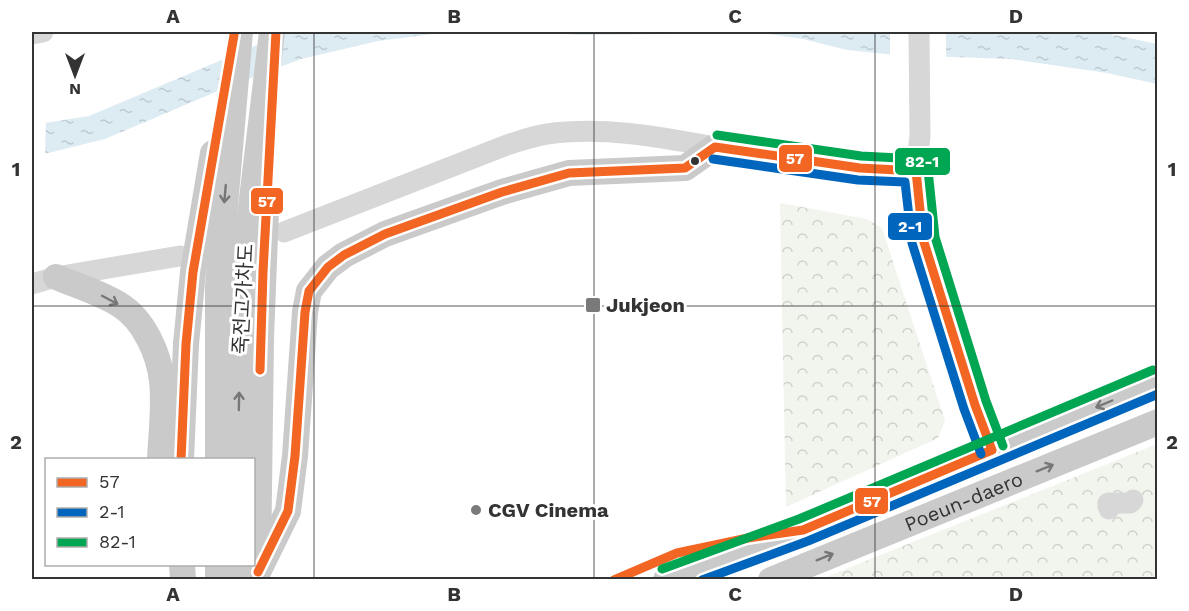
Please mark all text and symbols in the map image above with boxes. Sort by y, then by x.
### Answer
text: A [166,4,180,28]
text: B [447,4,461,28]
text: C [728,4,742,28]
text: D [1009,4,1023,28]
north arrow [45,45,105,105]
text: N [69,80,81,99]
line badge: 57 [778,144,813,173]
line badge: 82-1 [894,147,951,176]
text: 57 [786,149,805,168]
text: 82-1 [905,152,939,171]
unlabelled marker [689,155,701,167]
text: 1 [12,157,20,181]
text: 1 [1168,157,1176,181]
one-way arrow [219,184,230,204]
line badge: 57 [250,187,284,215]
text: 57 [258,192,277,211]
line badge: 2-1 [887,212,933,241]
text: 2-1 [898,217,922,236]
street label: 죽전고가차도 [228,243,258,355]
place label: Jukjeon [606,293,685,317]
one-way arrow [101,295,119,306]
marker: Jukjeon [584,296,602,314]
one-way arrow [233,392,245,412]
one-way arrow [1095,399,1113,410]
text: 2 [10,430,22,454]
text: 2 [1166,430,1178,454]
legend [45,458,255,566]
one-way arrow [1035,462,1053,473]
street label: Poeun-daero [901,466,1026,536]
text: 57 [99,471,120,492]
line badge: 57 [854,487,889,515]
text: 57 [863,492,882,511]
place label: CGV Cinema [488,498,609,522]
text: 2-1 [99,501,125,522]
marker: CGV Cinema [469,503,483,517]
text: 82-1 [99,531,136,552]
one-way arrow [816,551,834,562]
text: A [166,582,180,606]
text: B [447,582,461,606]
text: C [728,582,742,606]
text: D [1009,582,1023,606]

